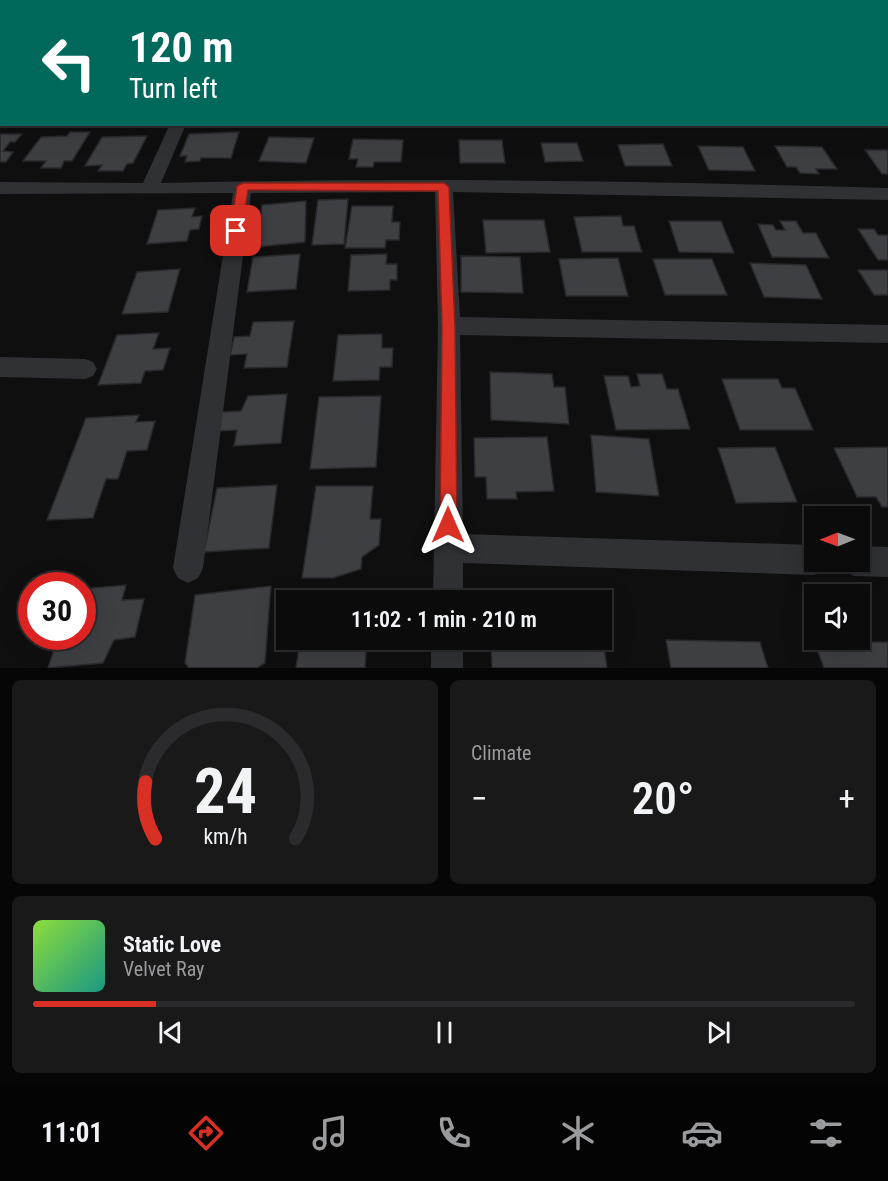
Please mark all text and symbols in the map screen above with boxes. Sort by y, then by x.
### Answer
text: 120 m [129,23,234,72]
icon: left [30,24,108,102]
text: Turn left [129,73,218,105]
pin [210,205,261,256]
icon: arrive [219,214,252,247]
position arrow [416,493,480,557]
north arrow [804,506,870,572]
map controls [804,506,870,650]
speed limit sign: 30 [18,572,96,650]
button: sound [804,584,870,650]
text: 11:02 · 1 min · 210 m [351,607,537,632]
text: Climate [471,741,531,765]
text: 24 [193,755,257,828]
text: 20° [632,772,694,825]
text: − [471,779,488,818]
text: + [839,779,855,818]
text: km/h [203,824,247,849]
text: Static Love [123,932,221,957]
text: Velvet Ray [123,957,204,981]
icon: previous [154,1016,187,1049]
icon: pause [428,1016,461,1049]
icon: next [702,1016,735,1049]
icon: directions [185,1112,227,1154]
icon: music [309,1112,351,1154]
icon: phone [433,1112,475,1154]
icon: climate [557,1112,599,1154]
icon: car [681,1112,723,1154]
icon: filters [805,1112,847,1154]
text: 11:01 [41,1117,103,1149]

